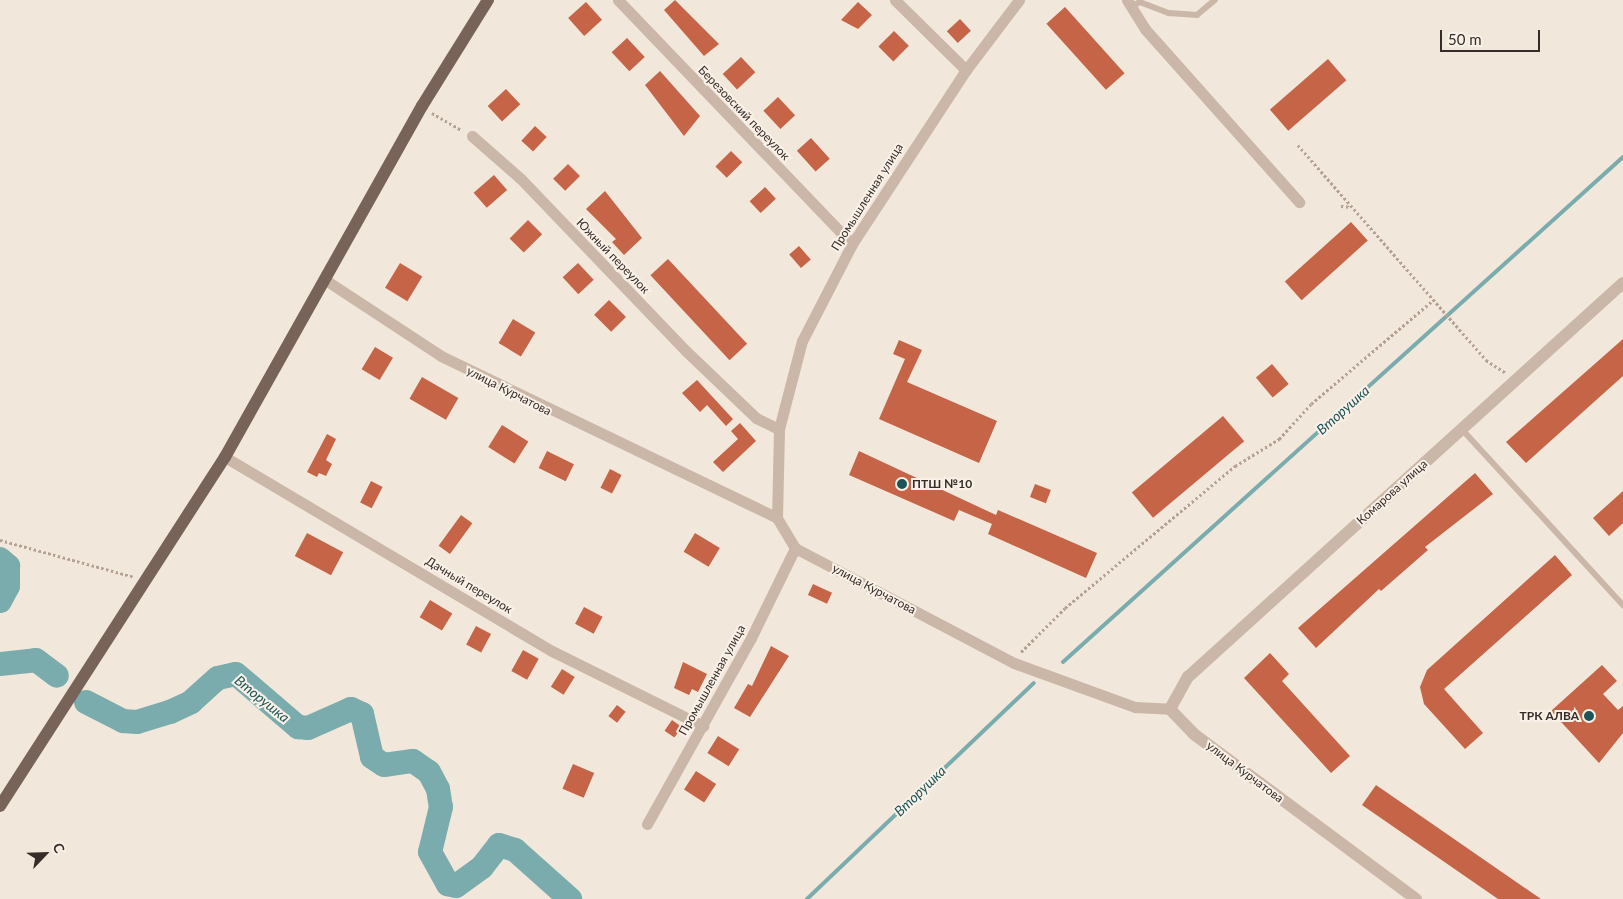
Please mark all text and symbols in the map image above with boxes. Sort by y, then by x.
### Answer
scale bar [1443,20,1543,52]
text: 50 m [1448,30,1482,48]
street label: Березовский переулок [695,63,793,163]
street label: Промышленная улица [828,141,906,253]
street label: Южный переулок [574,215,652,297]
street label: улица Курчатова [464,364,554,418]
water label: Вторушка [1313,382,1373,438]
street label: Комарова улица [1354,457,1430,527]
place label: ПТШ №10 [912,477,972,491]
marker: ПТШ №10 [896,478,908,490]
street label: Дачный переулок [423,553,515,617]
street label: улица Курчатова [830,561,918,617]
street label: Промышленная улица [676,622,748,738]
water label: Вторушка [231,672,293,726]
place label: ТРК АЛВА [1520,709,1579,723]
marker: ТРК АЛВА [1583,710,1595,722]
street label: улица Курчатова [1204,738,1286,806]
water label: Вторушка [891,762,949,820]
north arrow [20,829,70,879]
text: С [50,840,69,855]

